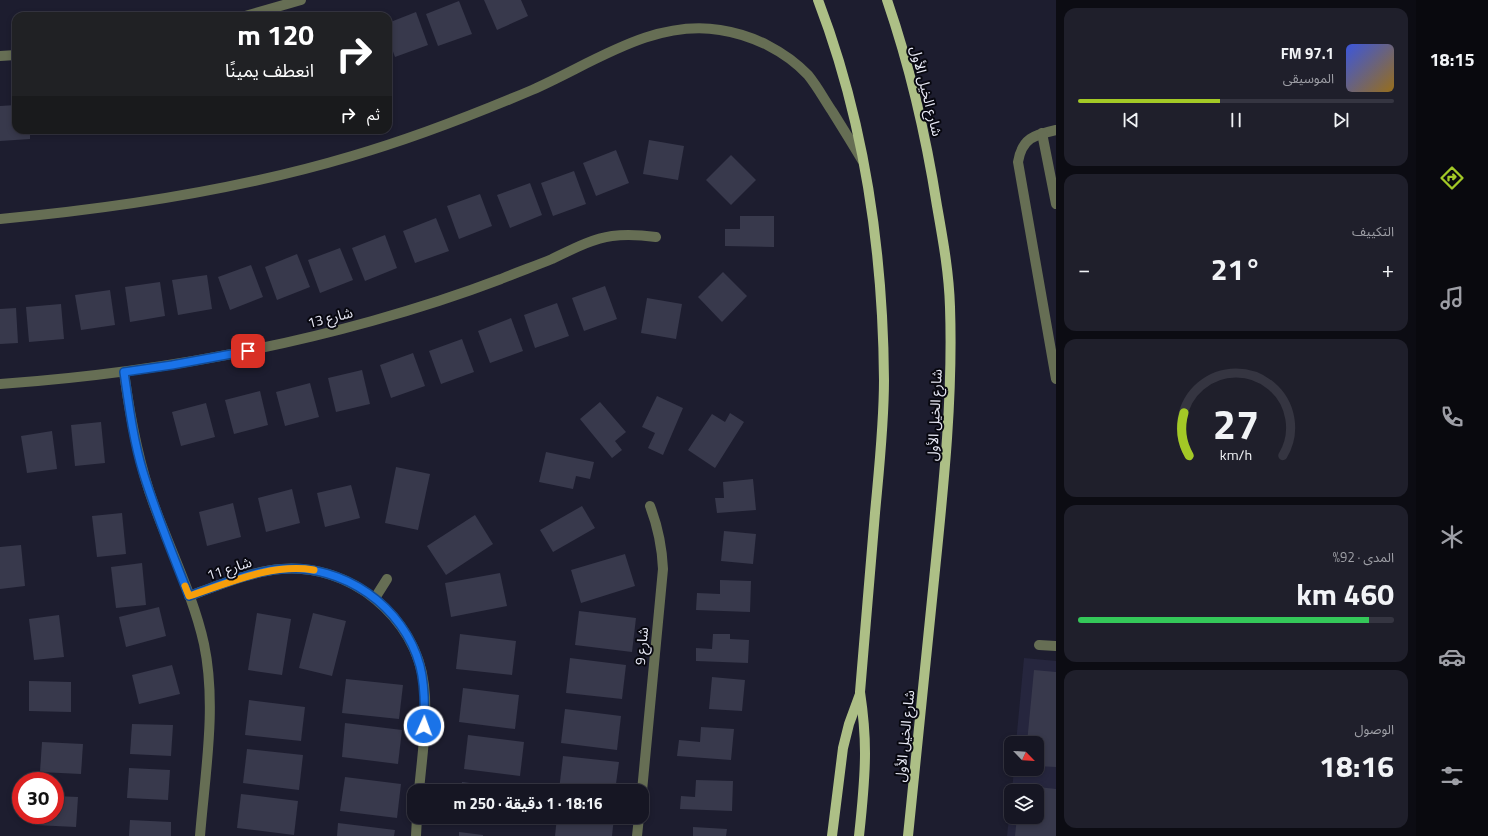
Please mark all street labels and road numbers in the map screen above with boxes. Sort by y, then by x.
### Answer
street label: شارع الخيل الأول [905,44,948,139]
street label: شارع 13 [305,301,355,334]
street label: شارع الخيل الأول [921,368,948,462]
street label: شارع 11 [204,551,254,586]
street label: شارع 9 [629,626,654,666]
street label: شارع الخيل الأول [889,689,920,783]

